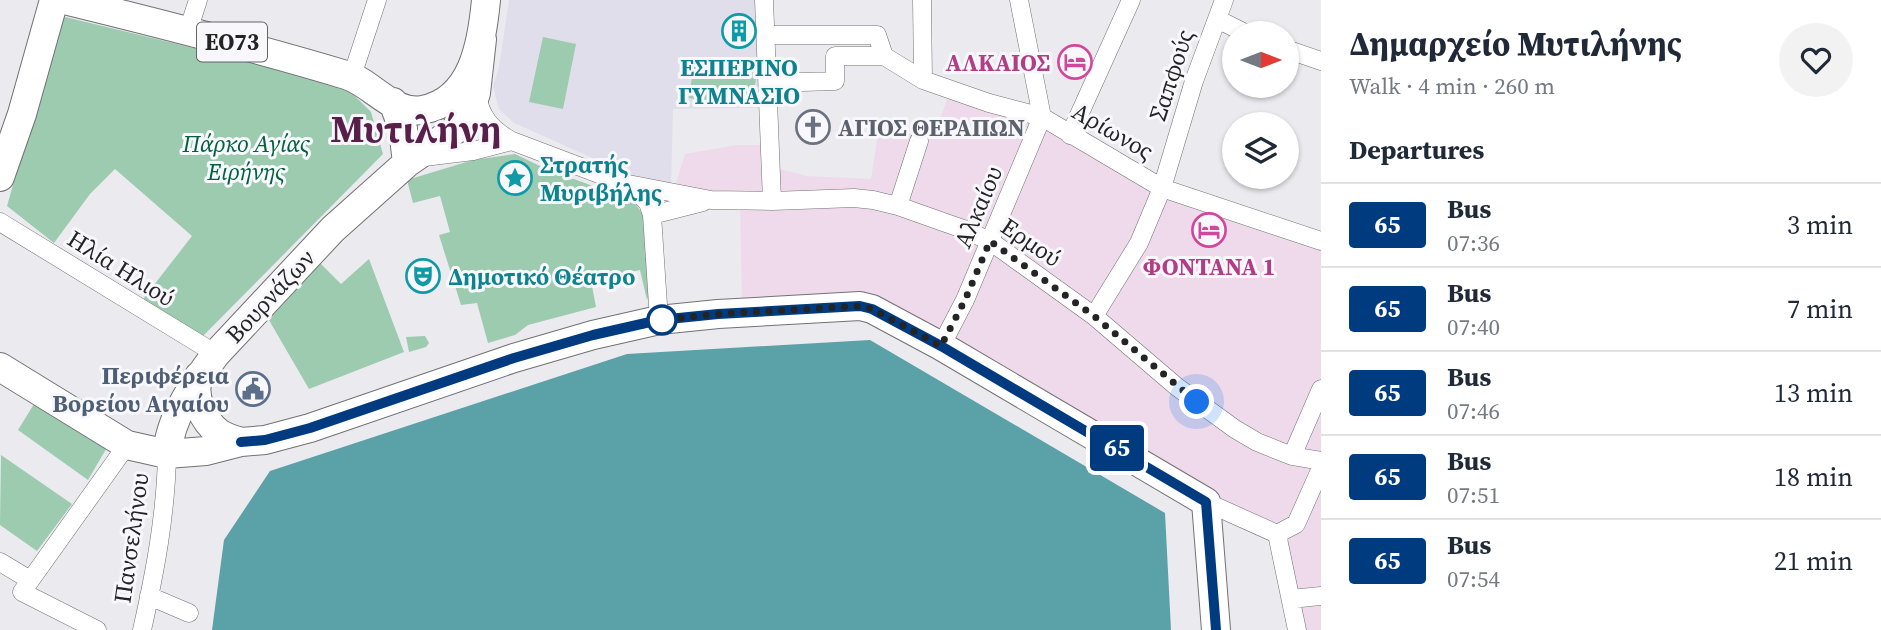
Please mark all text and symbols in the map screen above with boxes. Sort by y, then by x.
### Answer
building icon: ΕΣΠΕΡΙΝΟ ΓΥΜΝΑΣΙΟ [720,12,758,50]
north arrow [1222,21,1298,98]
map controls [1222,21,1299,189]
text: Δημαρχείο Μυτιλήνης [1349,21,1682,66]
road number: ΕΟ73 [197,22,267,61]
button: heart [1779,23,1853,97]
street label: Σαπφούς [1141,25,1201,125]
hotel icon: ΑΛΚΑΙΟΣ [1056,43,1094,81]
place label: ΑΛΚΑΙΟΣ [946,46,1050,79]
place label: ΕΣΠΕΡΙΝΟ ΓΥΜΝΑΣΙΟ [678,51,800,112]
text: Walk · 4 min · 260 m [1349,70,1555,102]
street label: Αρίωνος [1066,94,1160,168]
district label: Μυτιλήνη [331,103,501,155]
church icon: ΑΓΙΟΣ ΘΕΡΑΠΩΝ [794,108,832,146]
place label: ΑΓΙΟΣ ΘΕΡΑΠΩΝ [838,111,1025,144]
button: layers [1222,112,1299,189]
park label: Πάρκο Αγίας Ειρήνης [182,127,311,188]
text: Departures [1349,132,1484,168]
place label: Στρατής Μυριβήλης [540,148,662,209]
place icon: Στρατής Μυριβήλης [496,159,534,197]
street label: Αλκαίου [946,161,1010,253]
text: Bus [1447,191,1491,227]
text: 3 min [1787,207,1853,243]
text: 65 [1374,208,1401,241]
street label: Ερμού [994,210,1068,274]
hotel icon: ΦΟΝΤΑΝΑ 1 [1190,211,1228,249]
street label: Ηλία Ηλιού [61,222,181,314]
text: 07:36 [1447,227,1500,259]
street label: Βουρνάζων [218,242,322,350]
place label: ΦΟΝΤΑΝΑ 1 [1142,250,1276,283]
theatre icon: Δημοτικό Θέατρο [404,257,442,295]
place label: Δημοτικό Θέατρο [448,260,635,293]
text: Bus [1447,275,1491,311]
text: 7 min [1787,291,1853,327]
text: 65 [1374,292,1401,325]
unlabelled marker [647,305,677,335]
text: 07:40 [1447,311,1500,343]
place label: Περιφέρεια Βορείου Αιγαίου [52,359,229,420]
text: Bus [1447,359,1491,395]
public building icon: Περιφέρεια Βορείου Αιγαίου [234,370,272,408]
text: 13 min [1774,375,1853,411]
text: 65 [1374,376,1401,409]
your location [1179,384,1214,419]
text: 07:46 [1447,395,1500,427]
line badge: 65 [1086,425,1148,471]
text: 65 [1104,431,1130,464]
text: Bus [1447,443,1491,479]
text: 18 min [1774,459,1853,495]
text: 65 [1374,460,1401,493]
street label: Πανσελήνου [106,471,156,605]
text: 07:51 [1447,479,1500,511]
text: Bus [1447,527,1491,563]
text: 21 min [1774,543,1853,579]
text: 65 [1374,544,1401,577]
text: 07:54 [1447,563,1500,595]

